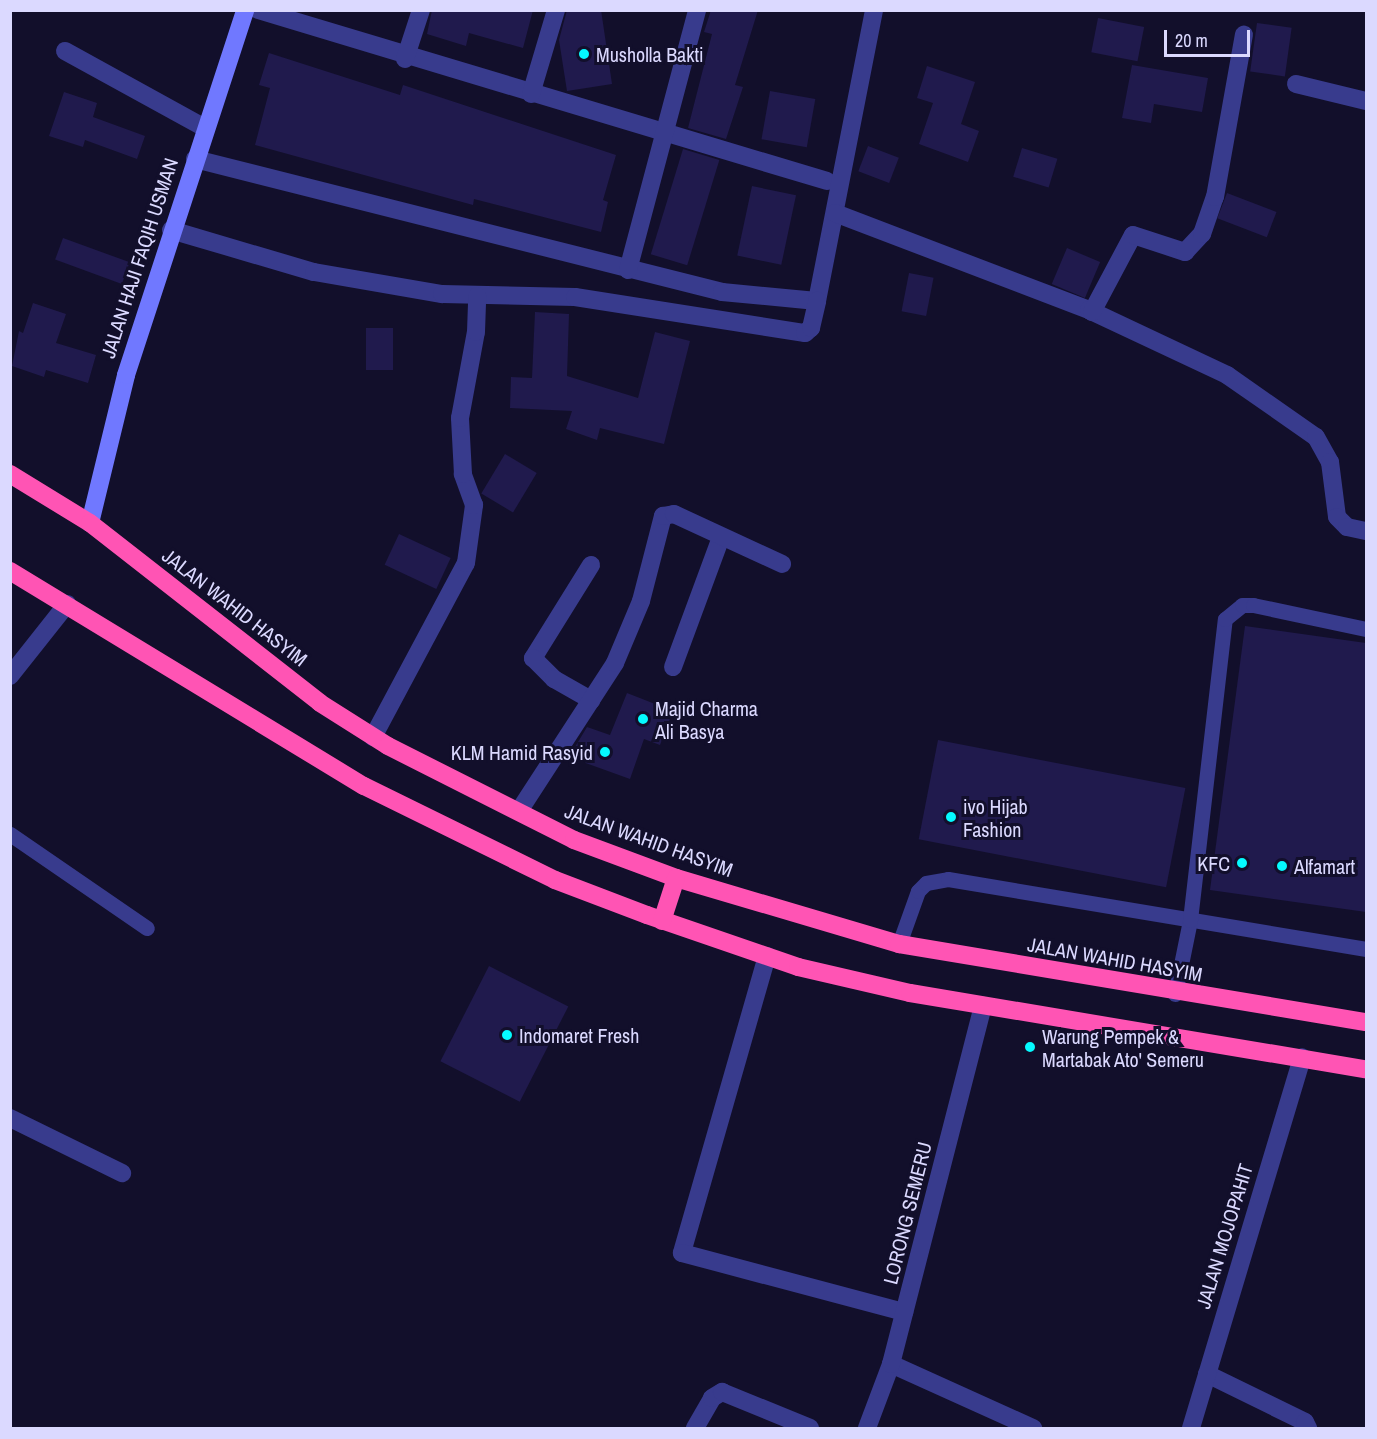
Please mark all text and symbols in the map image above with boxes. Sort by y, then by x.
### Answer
scale bar [1167,18,1252,56]
text: 20 m [1175,28,1208,53]
place label: Musholla Bakti [596,42,704,66]
marker: Musholla Bakti [577,47,591,61]
street label: JALAN HAJI FAQIH USMAN [95,155,183,361]
street label: JALAN WAHID HASYIM [158,543,312,671]
place label: Majid Charma Ali Basya [655,696,758,743]
marker: Majid Charma Ali Basya [636,712,650,726]
place label: KLM Hamid Rasyid [451,740,593,764]
marker: KLM Hamid Rasyid [598,745,612,759]
place label: ivo Hijab Fashion [963,794,1028,841]
street label: JALAN WAHID HASYIM [562,798,736,882]
marker: ivo Hijab Fashion [944,810,958,824]
place label: KFC [1197,851,1230,875]
place label: Alfamart [1294,854,1355,878]
marker: KFC [1235,856,1249,870]
marker: Alfamart [1275,859,1289,873]
street label: JALAN WAHID HASYIM [1026,932,1204,986]
place label: Indomaret Fresh [519,1023,639,1047]
place label: Warung Pempek & Martabak Ato' Semeru [1042,1024,1205,1071]
marker: Indomaret Fresh [500,1028,514,1042]
marker: Warung Pempek & Martabak Ato' Semeru [1023,1040,1037,1054]
street label: LORONG SEMERU [878,1139,936,1287]
street label: JALAN MOJOPAHIT [1191,1161,1257,1311]

